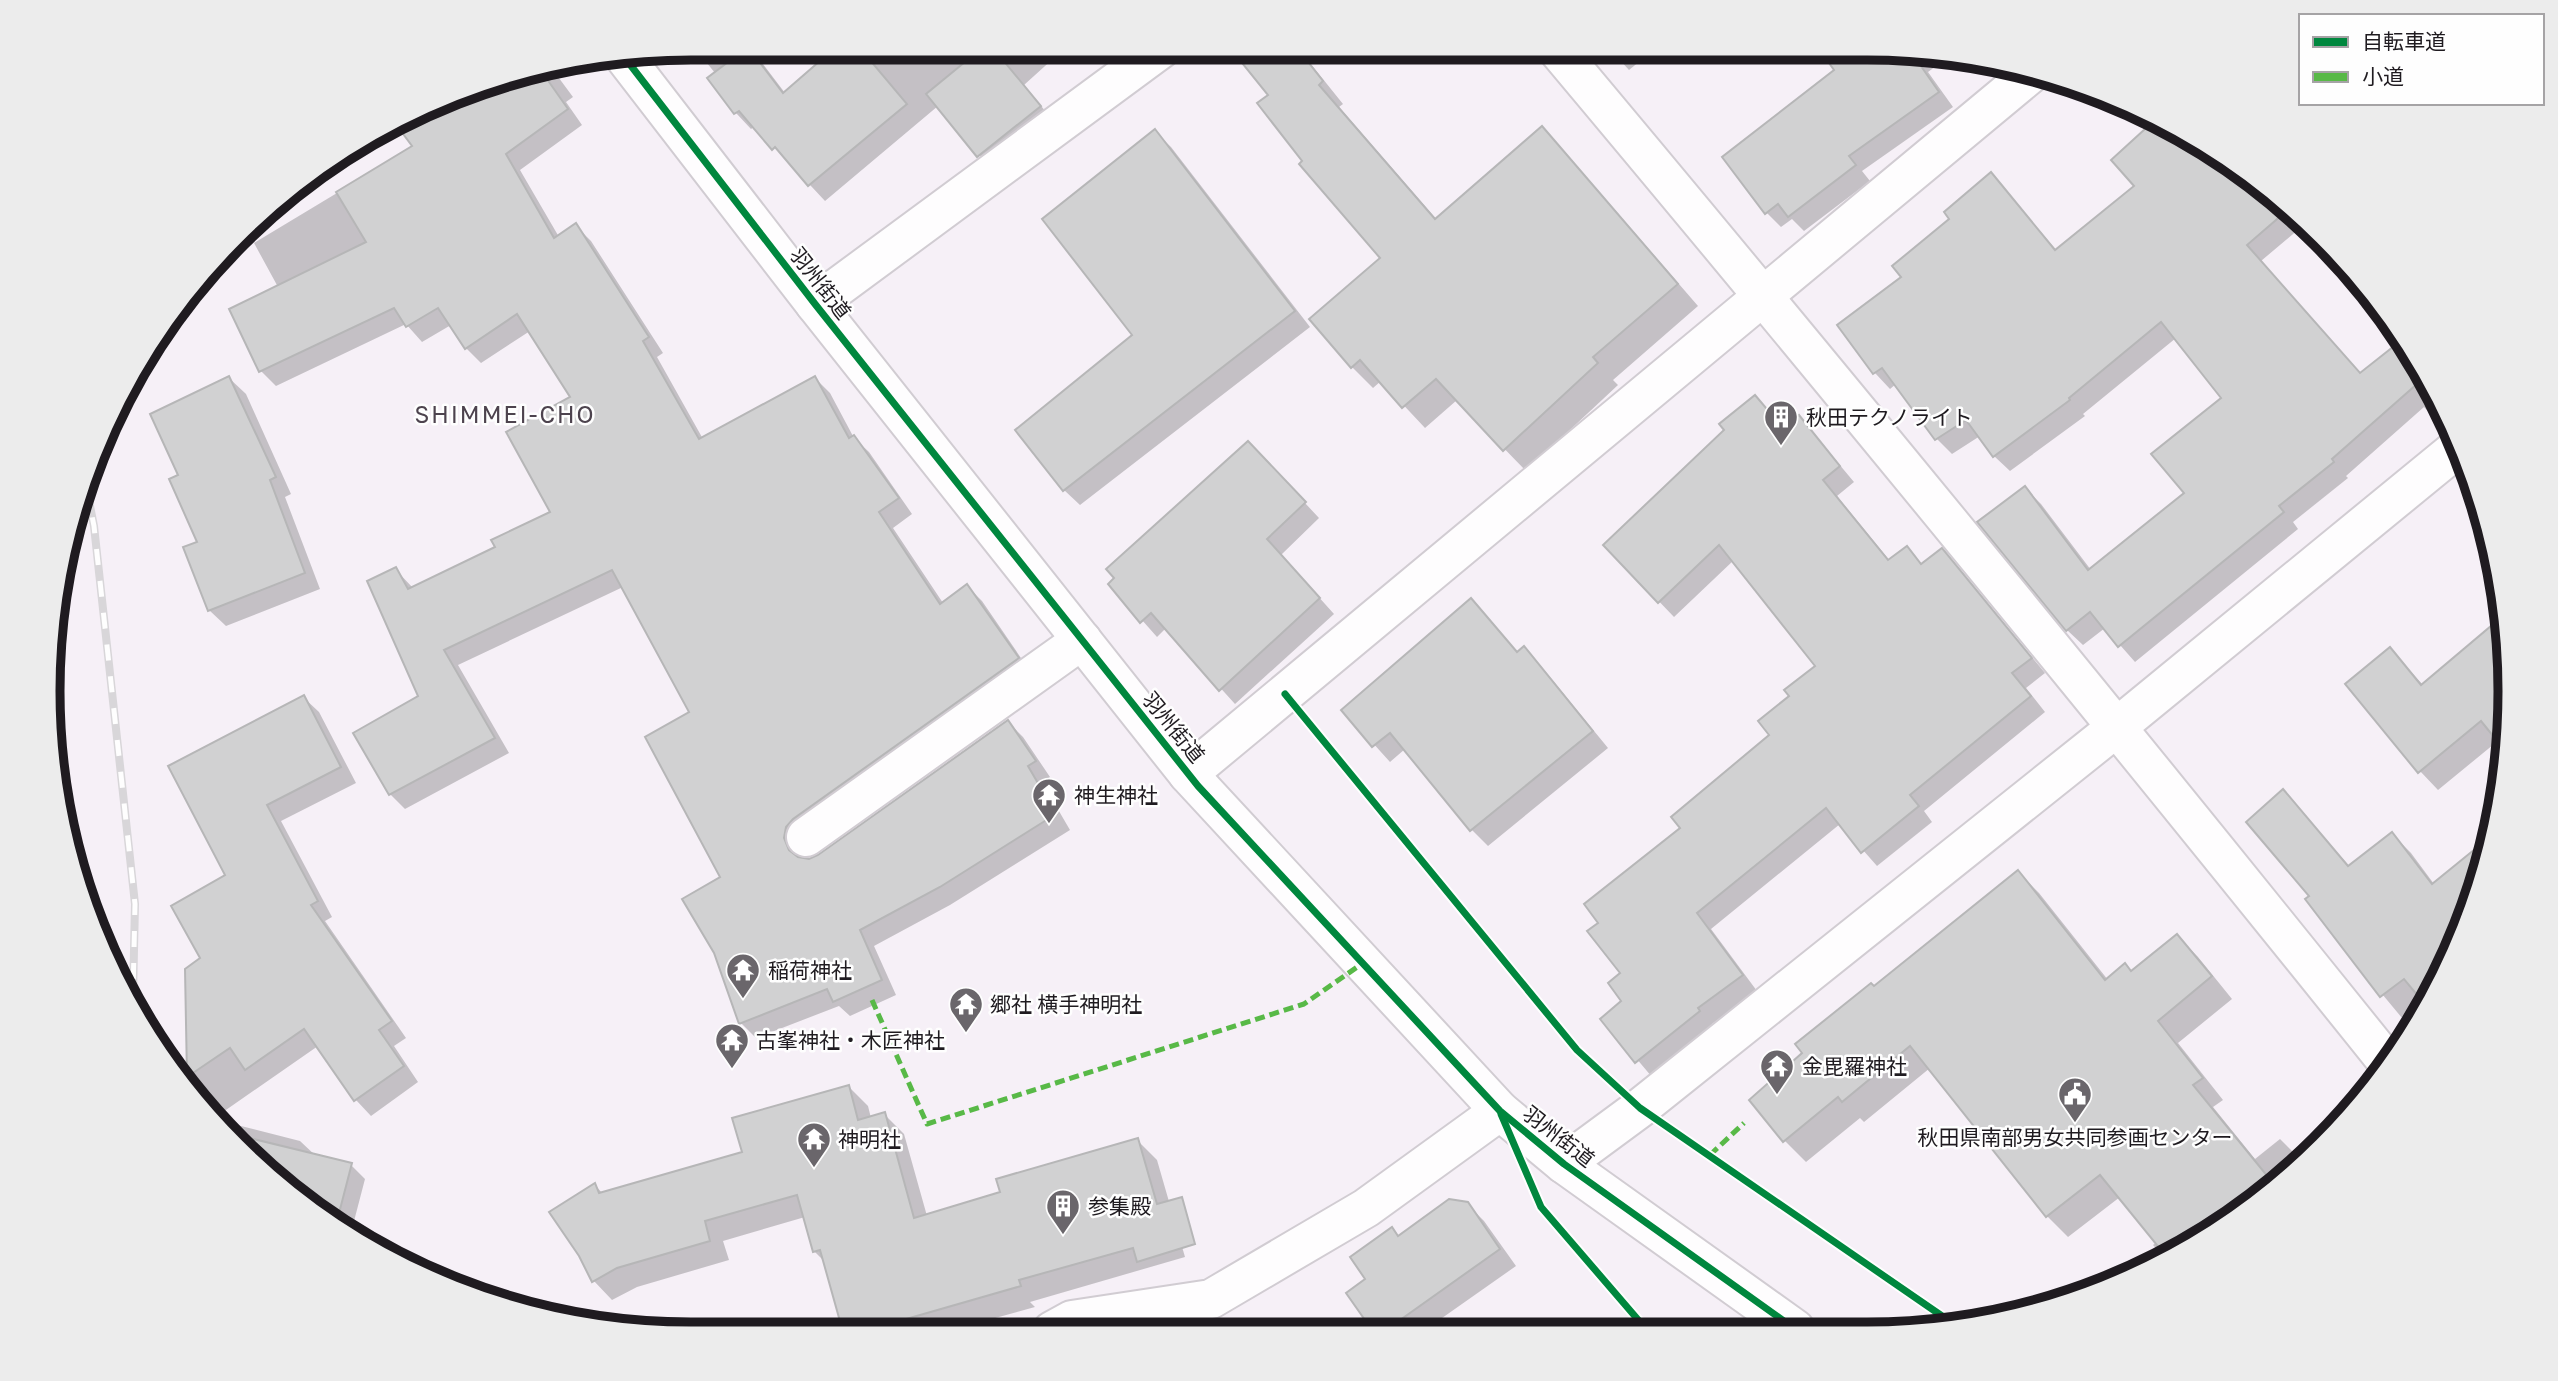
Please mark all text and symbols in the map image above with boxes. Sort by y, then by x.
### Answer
legend [2299,14,2544,105]
text: 自転車道 [2362,28,2446,54]
text: 小道 [2362,63,2404,89]
street label: 羽州街道 [785,242,857,324]
building icon: 秋田テクノライト [1762,398,1800,447]
district label: SHIMMEI-CHO [414,400,596,428]
place label: 秋田テクノライト [1806,404,1973,430]
street label: 羽州街道 [1137,686,1211,768]
temple icon: 神生神社 [1030,776,1068,825]
place label: 神生神社 [1074,782,1158,808]
temple icon: 稲荷神社 [724,951,762,1000]
place label: 稲荷神社 [768,957,852,983]
temple icon: 郷社 横手神明社 [947,985,985,1034]
place label: 郷社 横手神明社 [990,991,1142,1017]
temple icon: 古峯神社・木匠神社 [713,1021,751,1070]
place label: 古峯神社・木匠神社 [756,1027,945,1053]
temple icon: 金毘羅神社 [1758,1047,1796,1096]
place label: 金毘羅神社 [1802,1053,1907,1079]
public building icon: 秋田県南部男女共同参画センター [2056,1075,2094,1124]
street label: 羽州街道 [1518,1100,1600,1172]
temple icon: 神明社 [795,1120,833,1169]
place label: 秋田県南部男女共同参画センター [1918,1124,2233,1150]
place label: 神明社 [838,1126,901,1152]
building icon: 参集殿 [1044,1187,1082,1236]
place label: 参集殿 [1088,1193,1151,1219]

